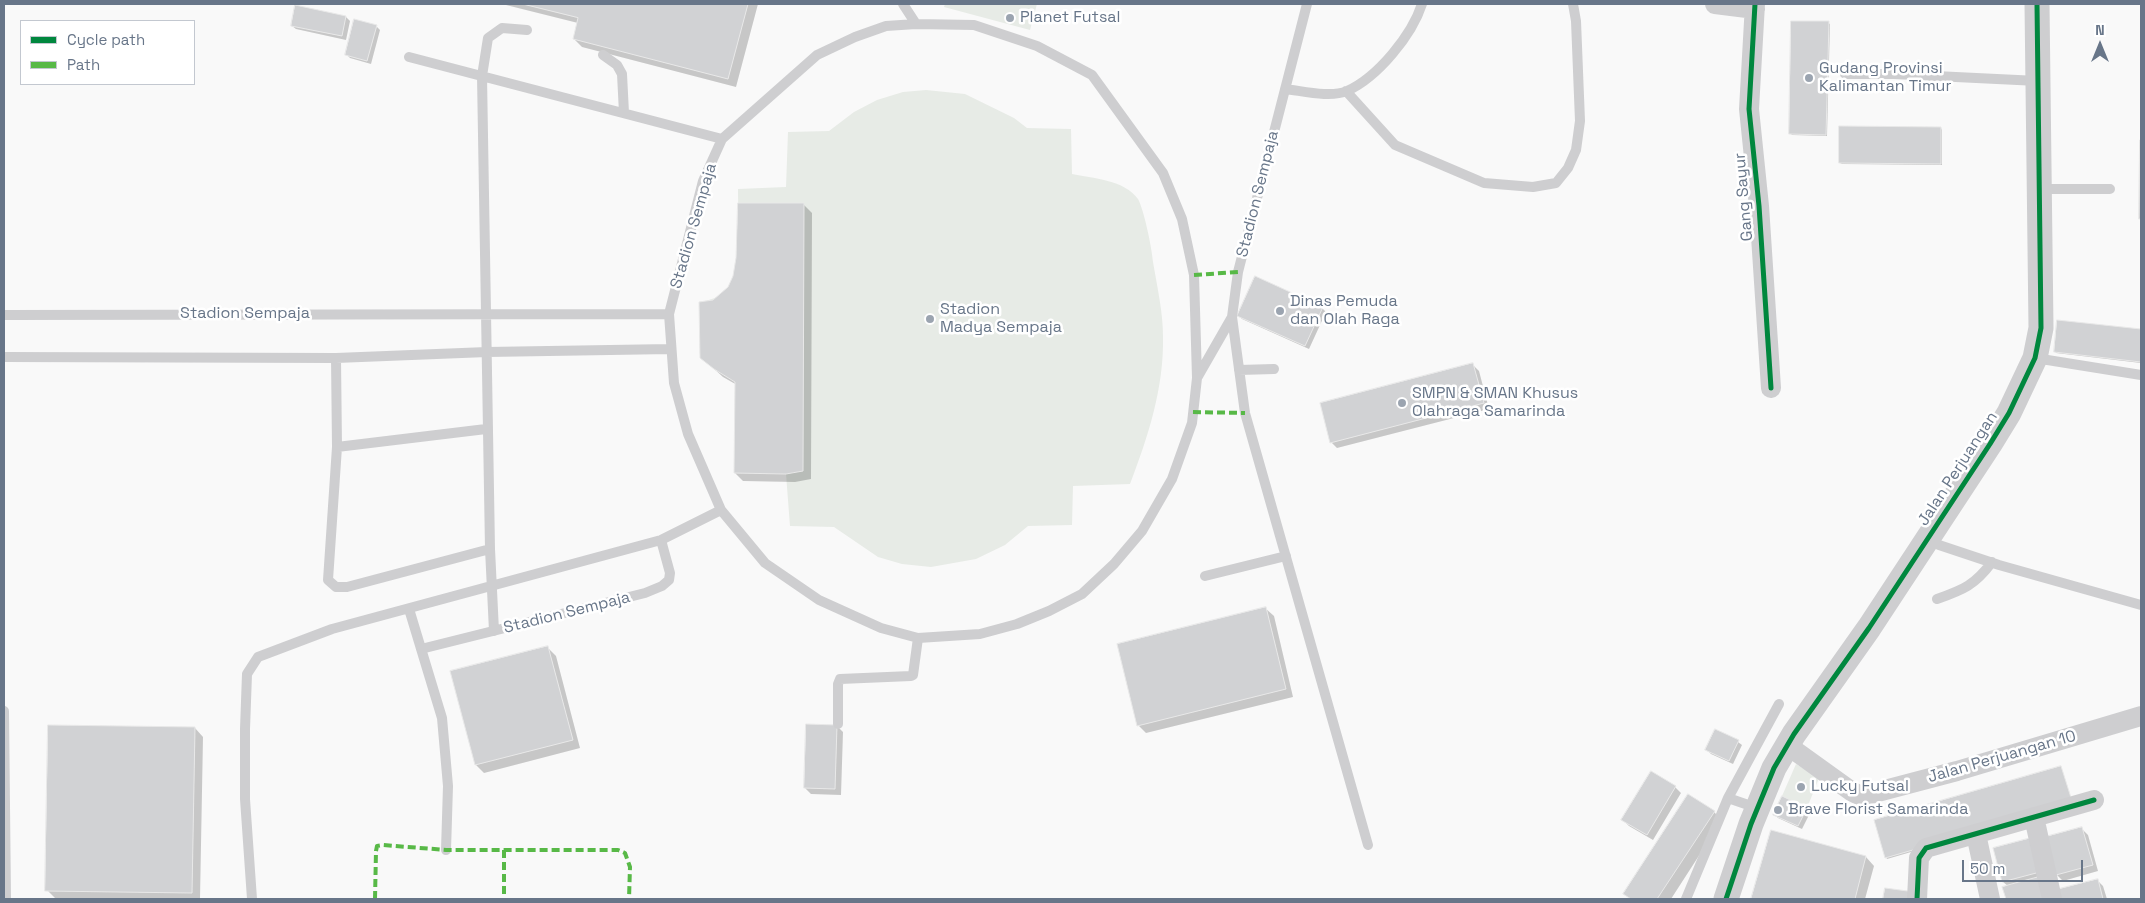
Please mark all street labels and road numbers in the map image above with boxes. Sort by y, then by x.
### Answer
street label: Stadion Sempaja [1233,129,1283,259]
street label: Gang Sayur [1731,152,1757,242]
street label: Stadion Sempaja [667,161,721,291]
street label: Stadion Sempaja [180,304,310,324]
street label: Jalan Perjuangan [1914,408,2002,530]
street label: Stadion Sempaja [502,588,632,638]
street label: Jalan Perjuangan 10 [1926,727,2078,787]

